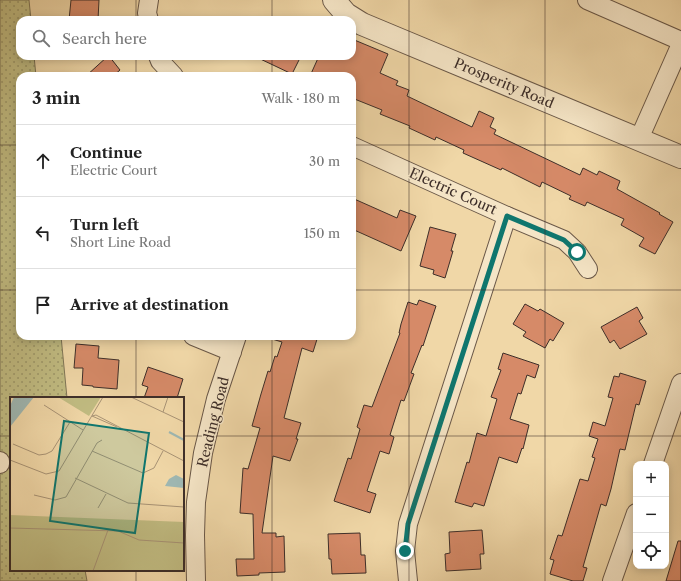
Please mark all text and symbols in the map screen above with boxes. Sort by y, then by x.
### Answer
search box [16,16,356,60]
icon: search [30,27,52,49]
text: Search here [62,29,147,48]
street label: Prosperity Road [451,54,557,112]
text: 3 min [32,88,81,108]
text: Walk · 180 m [261,90,340,106]
text: Continue [70,143,142,162]
icon: ahead [32,150,54,172]
text: 30 m [309,153,340,169]
text: Electric Court [70,162,157,178]
street label: Electric Court [406,164,500,218]
text: Turn left [70,215,139,234]
icon: left [32,222,54,244]
text: 150 m [304,225,340,241]
text: Short Line Road [70,234,171,250]
route start [568,243,586,261]
icon: arrive [32,294,54,316]
text: Arrive at destination [70,295,229,314]
street label: Reading Road [193,374,233,469]
inset map [10,397,184,571]
map controls [633,461,669,569]
button: + [633,461,669,497]
button: − [633,497,669,533]
button: locate [633,533,669,569]
route end [396,542,414,560]

